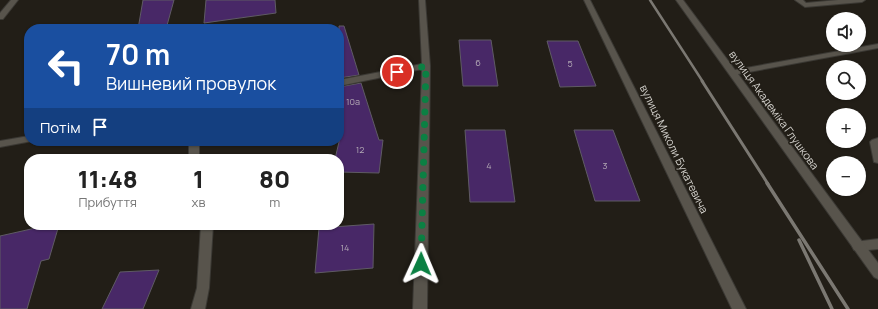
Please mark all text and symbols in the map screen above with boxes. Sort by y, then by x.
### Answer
map controls [826,12,866,196]
button: sound [826,12,866,52]
text: 70 m [106,35,170,73]
icon: left [40,40,92,92]
street label: вулиця Академіка Глушкова [726,47,823,172]
pin [380,55,414,89]
house number: 6 [475,56,481,69]
house number: 5 [567,57,573,70]
button: search [826,60,866,100]
icon: arrive [386,61,408,83]
text: Вишневий провулок [106,71,276,95]
street label: вулиця Миколи Букатевича [637,82,712,216]
house number: 10а [346,95,360,108]
button: + [826,108,866,148]
icon: arrive [89,116,111,138]
text: Потім [40,117,81,138]
house number: 12 [356,143,364,156]
button: − [826,156,866,196]
house number: 4 [486,159,492,172]
house number: 3 [603,159,608,172]
text: 11:48 [78,162,138,195]
text: 1 [193,162,204,195]
text: 80 [259,162,290,195]
text: Прибуття [79,193,137,211]
text: хв [192,193,205,211]
text: m [269,193,280,211]
house number: 14 [341,241,349,254]
position arrow [400,243,442,285]

